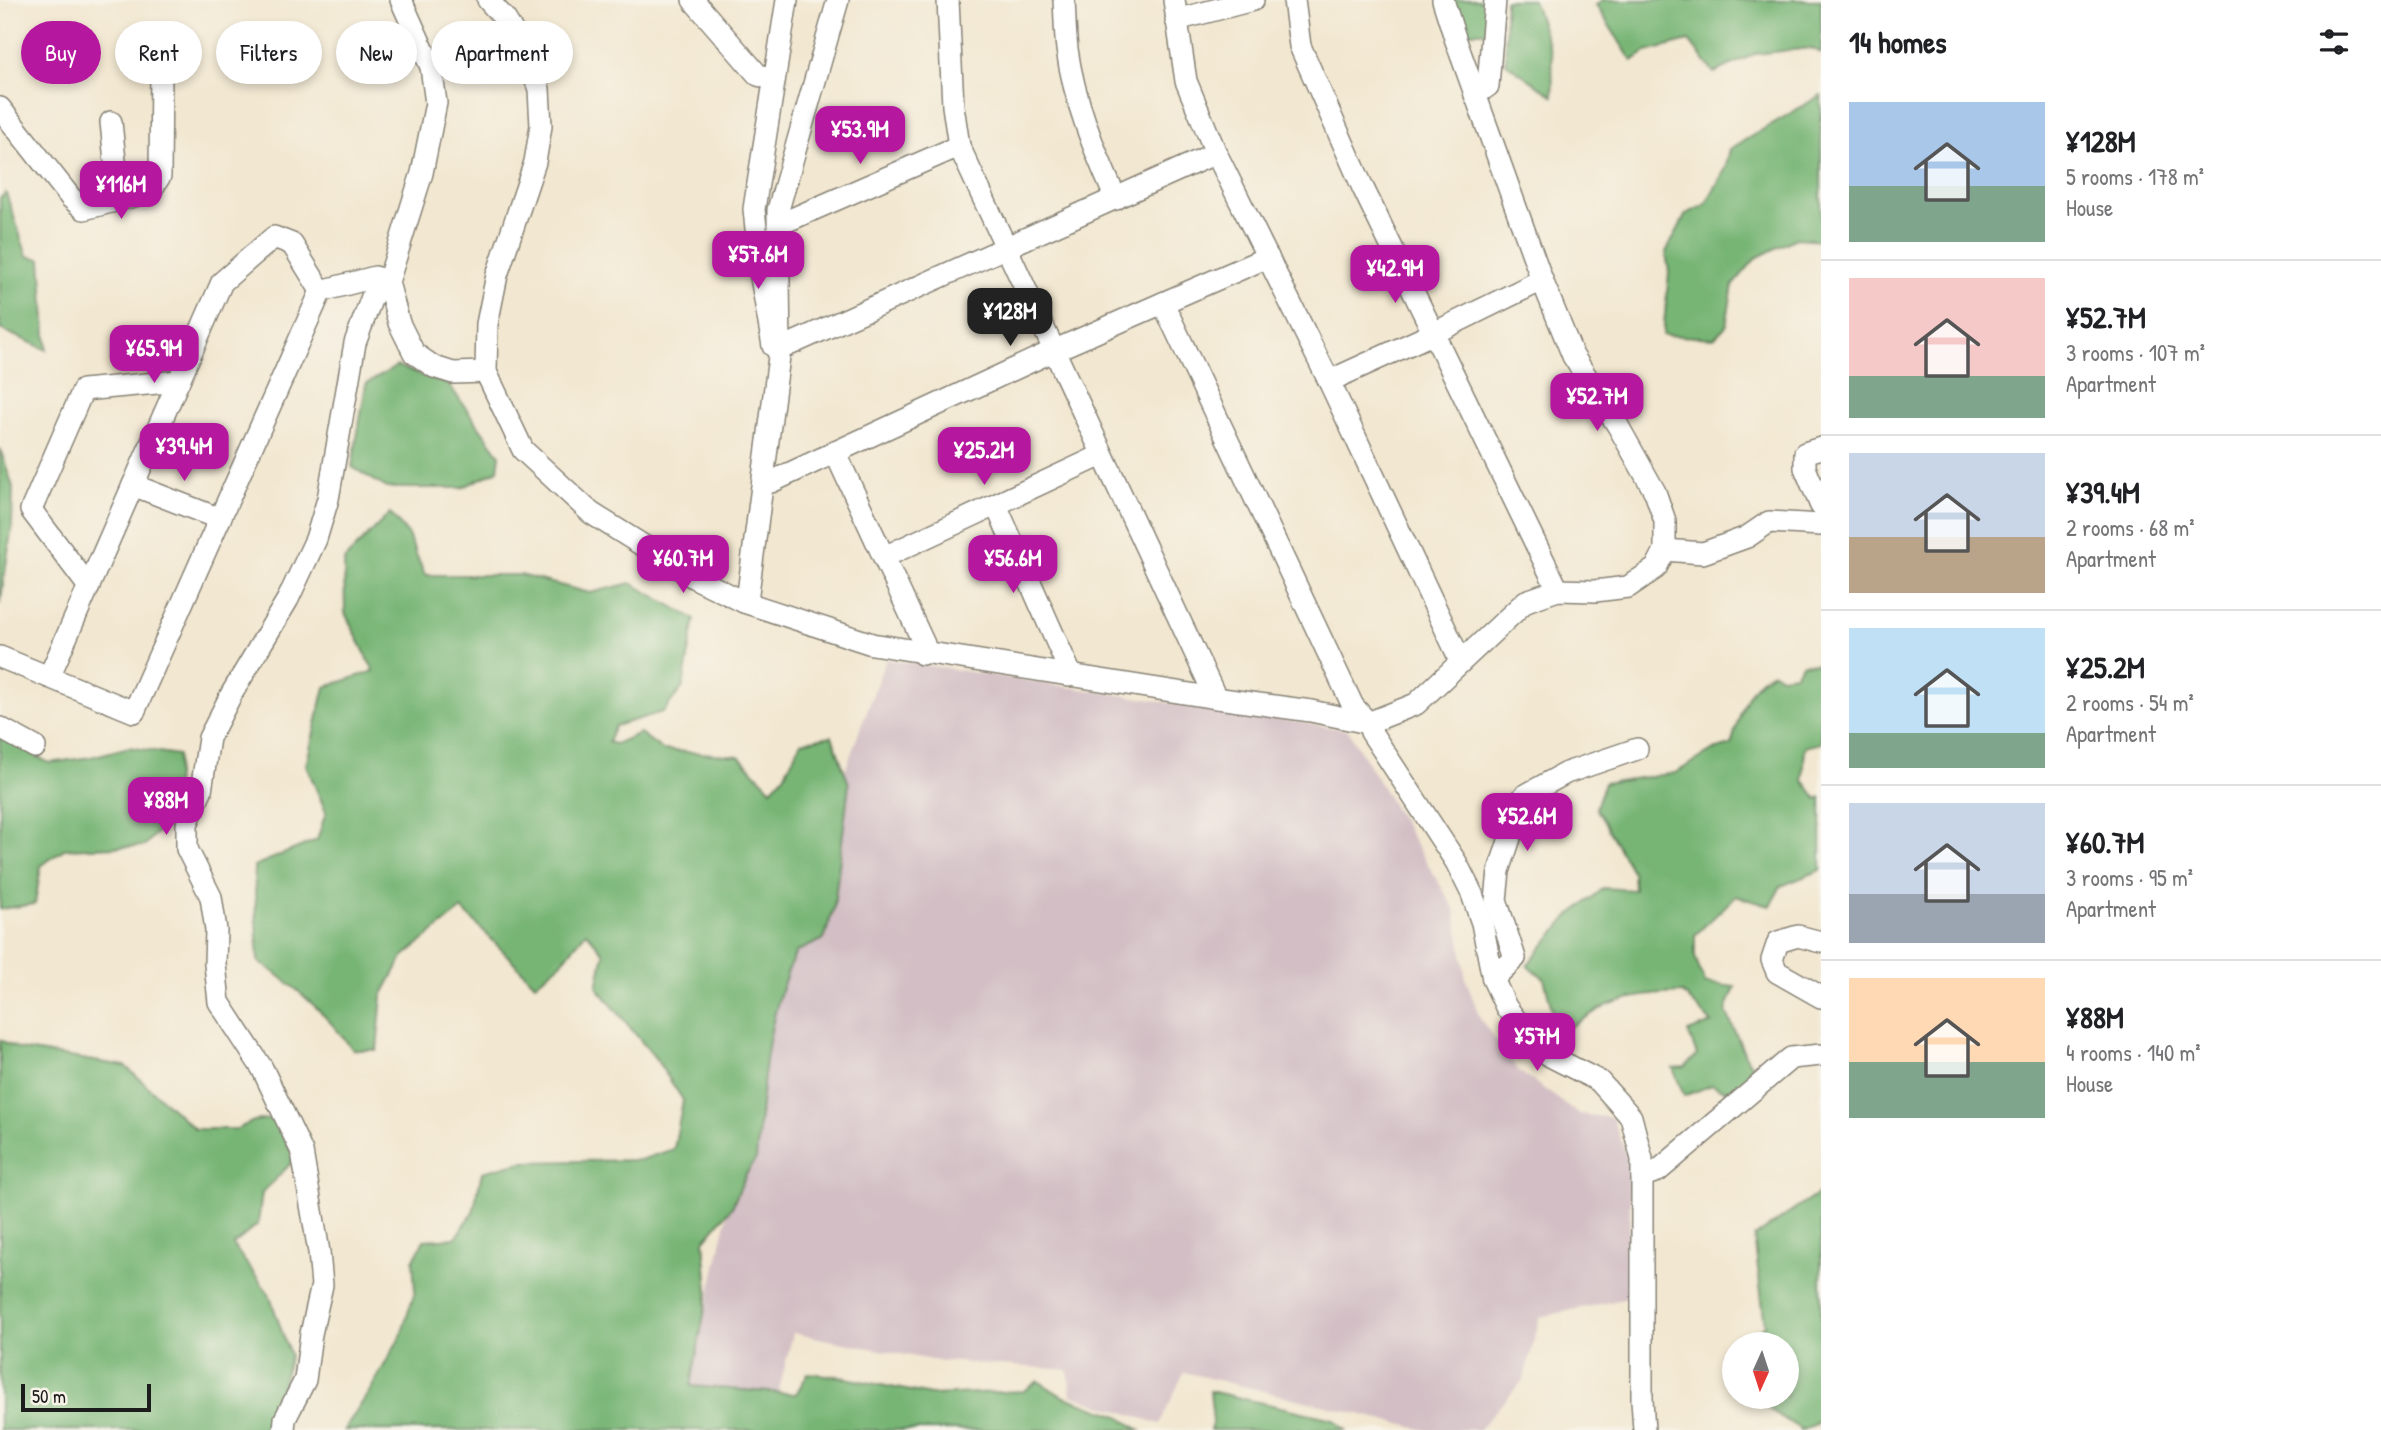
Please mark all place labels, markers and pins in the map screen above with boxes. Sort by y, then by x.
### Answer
pin: ¥53.9M [803,106,917,166]
pin: ¥116M [72,162,170,221]
pin: ¥57.6M [701,232,815,291]
pin: ¥42.9M [1338,246,1452,305]
pin: ¥128M [961,288,1059,348]
pin: ¥65.9M [97,326,211,385]
pin: ¥52.7M [1540,374,1654,433]
pin: ¥39.4M [127,424,241,483]
pin: ¥25.2M [927,428,1041,487]
pin: ¥60.7M [626,536,740,595]
pin: ¥56.6M [956,536,1070,595]
pin: ¥88M [125,778,207,837]
pin: ¥52.6M [1470,794,1584,853]
pin: ¥57M [1496,1014,1578,1073]

